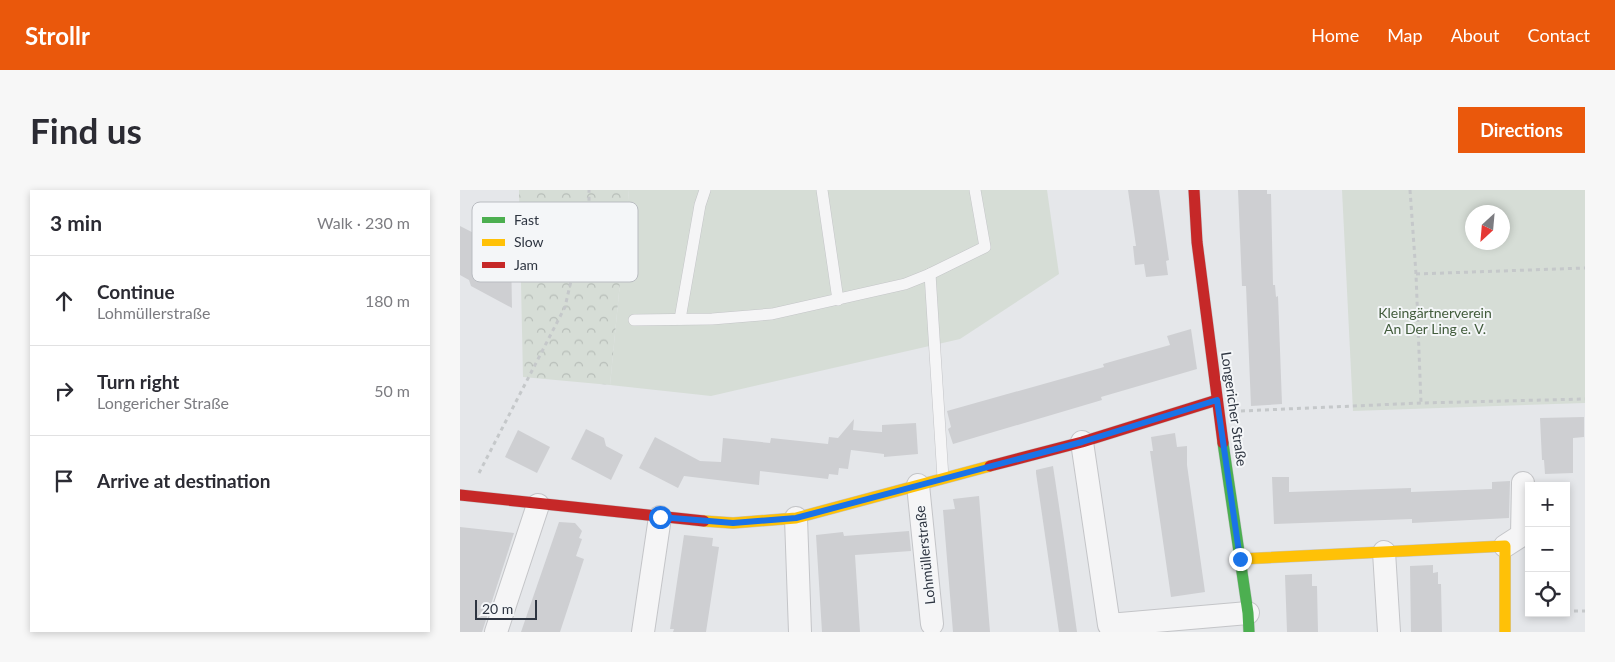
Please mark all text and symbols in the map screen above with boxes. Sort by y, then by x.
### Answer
text: Strollr [25,21,90,50]
text: Home [1311,24,1359,46]
text: Map [1387,24,1423,46]
text: About [1451,24,1500,46]
text: Contact [1528,24,1590,46]
button: Directions [1458,107,1585,153]
text: Find us [30,109,142,151]
legend [472,202,638,282]
north arrow [1465,205,1510,250]
text: 3 min [50,210,102,235]
text: Fast [514,211,539,228]
text: Walk · 230 m [317,213,410,232]
text: Slow [514,233,544,250]
text: Jam [514,256,538,273]
text: Continue [97,280,175,303]
icon: ahead [50,287,78,315]
text: 180 m [365,291,410,310]
text: Lohmüllerstraße [97,303,211,322]
park label: Kleingärtnerverein An Der Ling e. V. [1378,304,1492,337]
street label: Longericher Straße [1218,351,1251,467]
text: Turn right [97,370,179,393]
icon: right [50,377,78,405]
text: 50 m [374,381,410,400]
text: Longericher Straße [97,393,229,412]
icon: arrive [50,467,78,495]
text: Arrive at destination [97,469,270,492]
map controls [1525,482,1570,617]
button: + [1525,482,1570,527]
street label: Lohmüllerstraße [911,505,938,605]
route start [649,506,672,529]
button: − [1525,527,1570,572]
route end [1229,548,1252,571]
button: locate [1525,572,1570,617]
scale bar [475,597,538,620]
text: 20 m [482,600,513,617]

